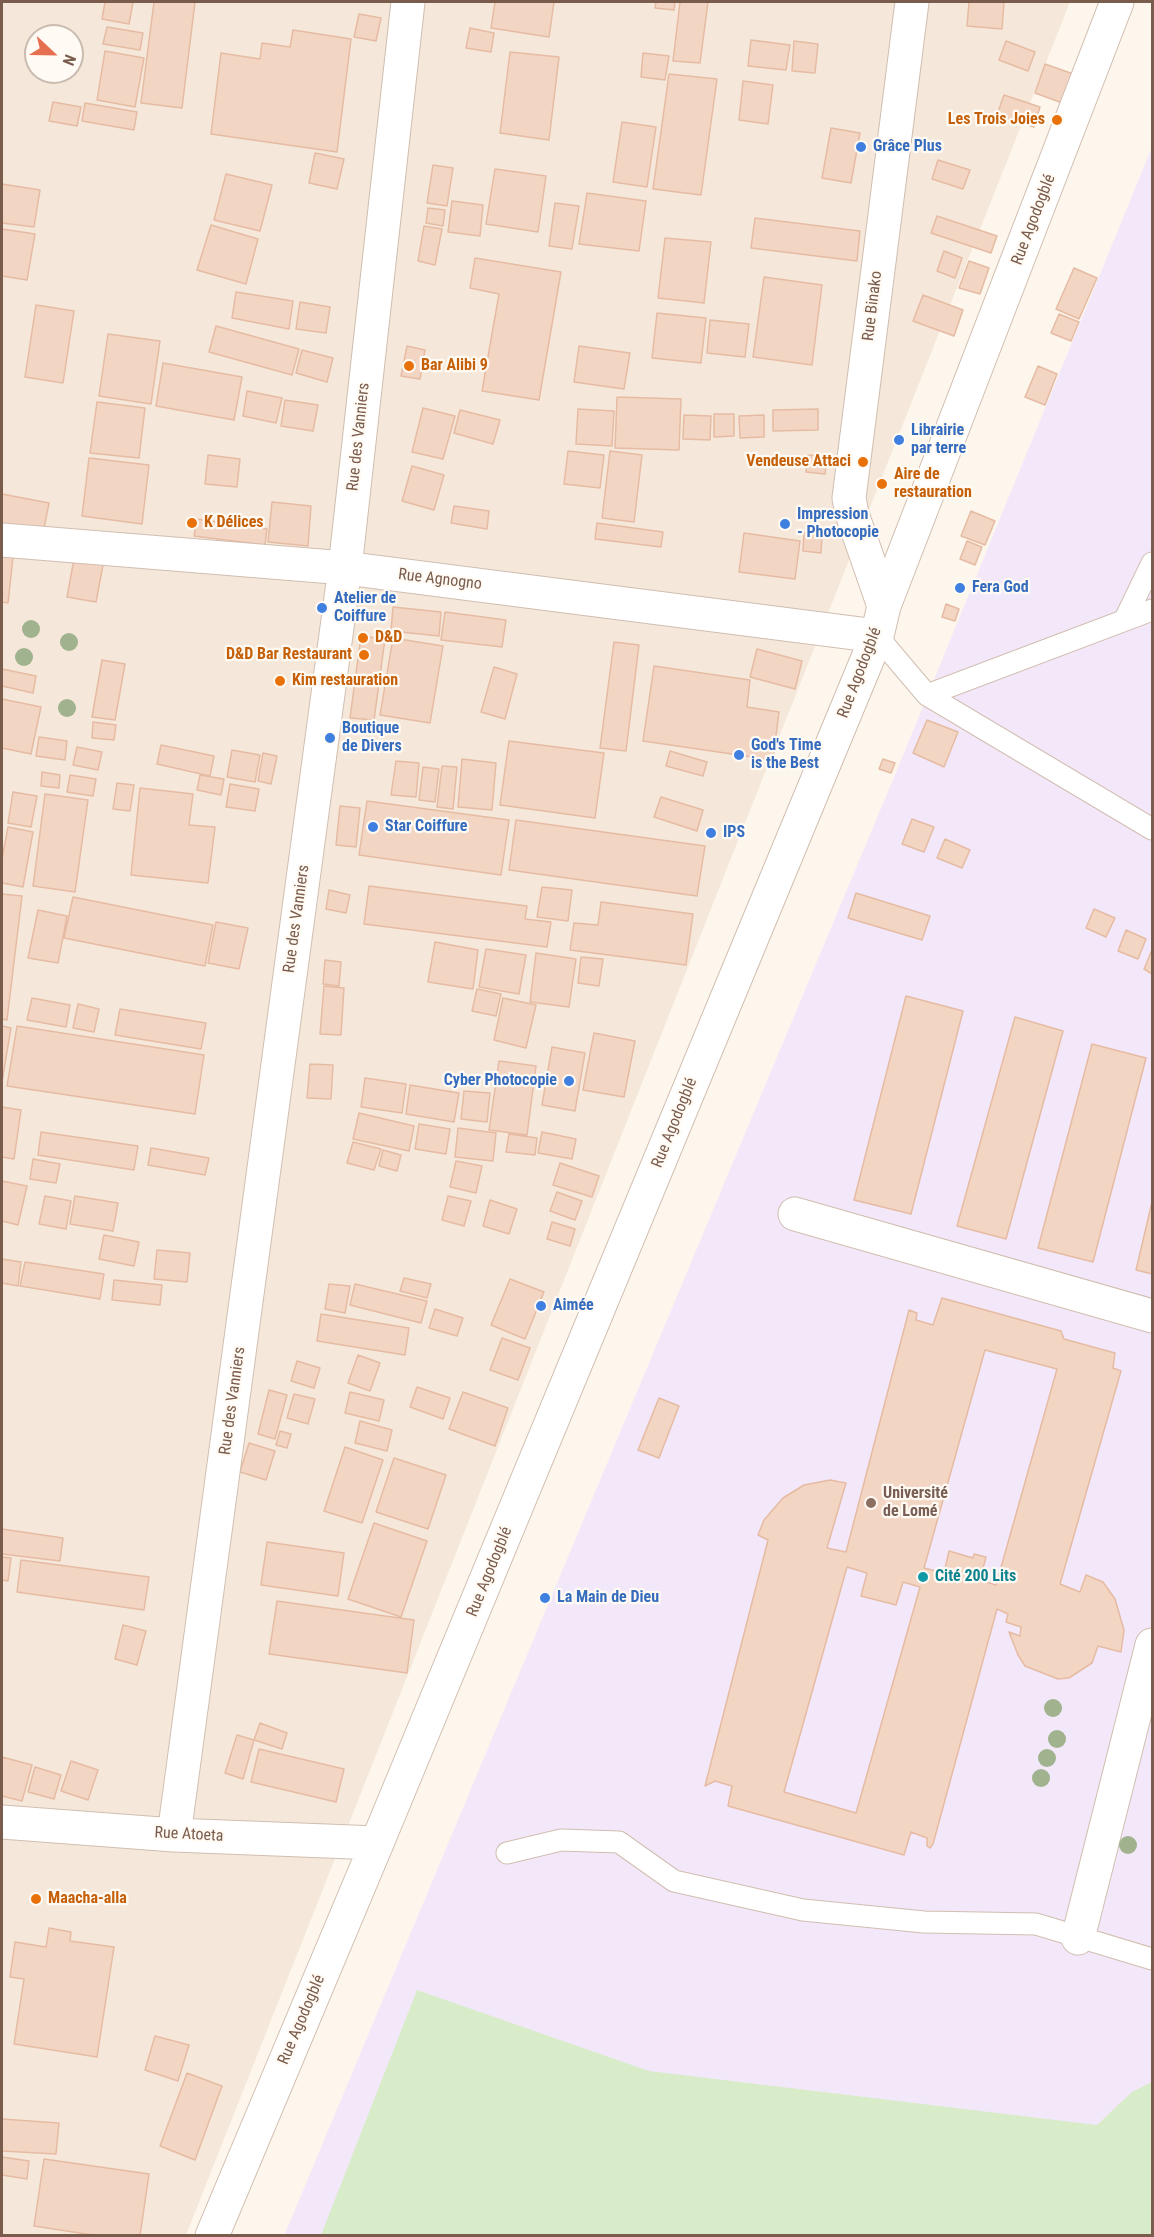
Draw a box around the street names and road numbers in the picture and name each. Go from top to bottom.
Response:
street label: Rue Agodogblé [1008,172,1060,268]
street label: Rue Binako [859,270,887,342]
street label: Rue des Vanniers [344,382,374,492]
street label: Rue Agnogno [397,565,483,595]
street label: Rue Agodogblé [834,625,886,721]
street label: Rue des Vanniers [280,864,314,974]
street label: Rue Agodogblé [648,1075,702,1171]
street label: Rue des Vanniers [216,1346,250,1456]
street label: Rue Agodogblé [463,1524,517,1620]
street label: Rue Atoeta [154,1824,224,1846]
street label: Rue Agodogblé [275,1972,329,2068]

